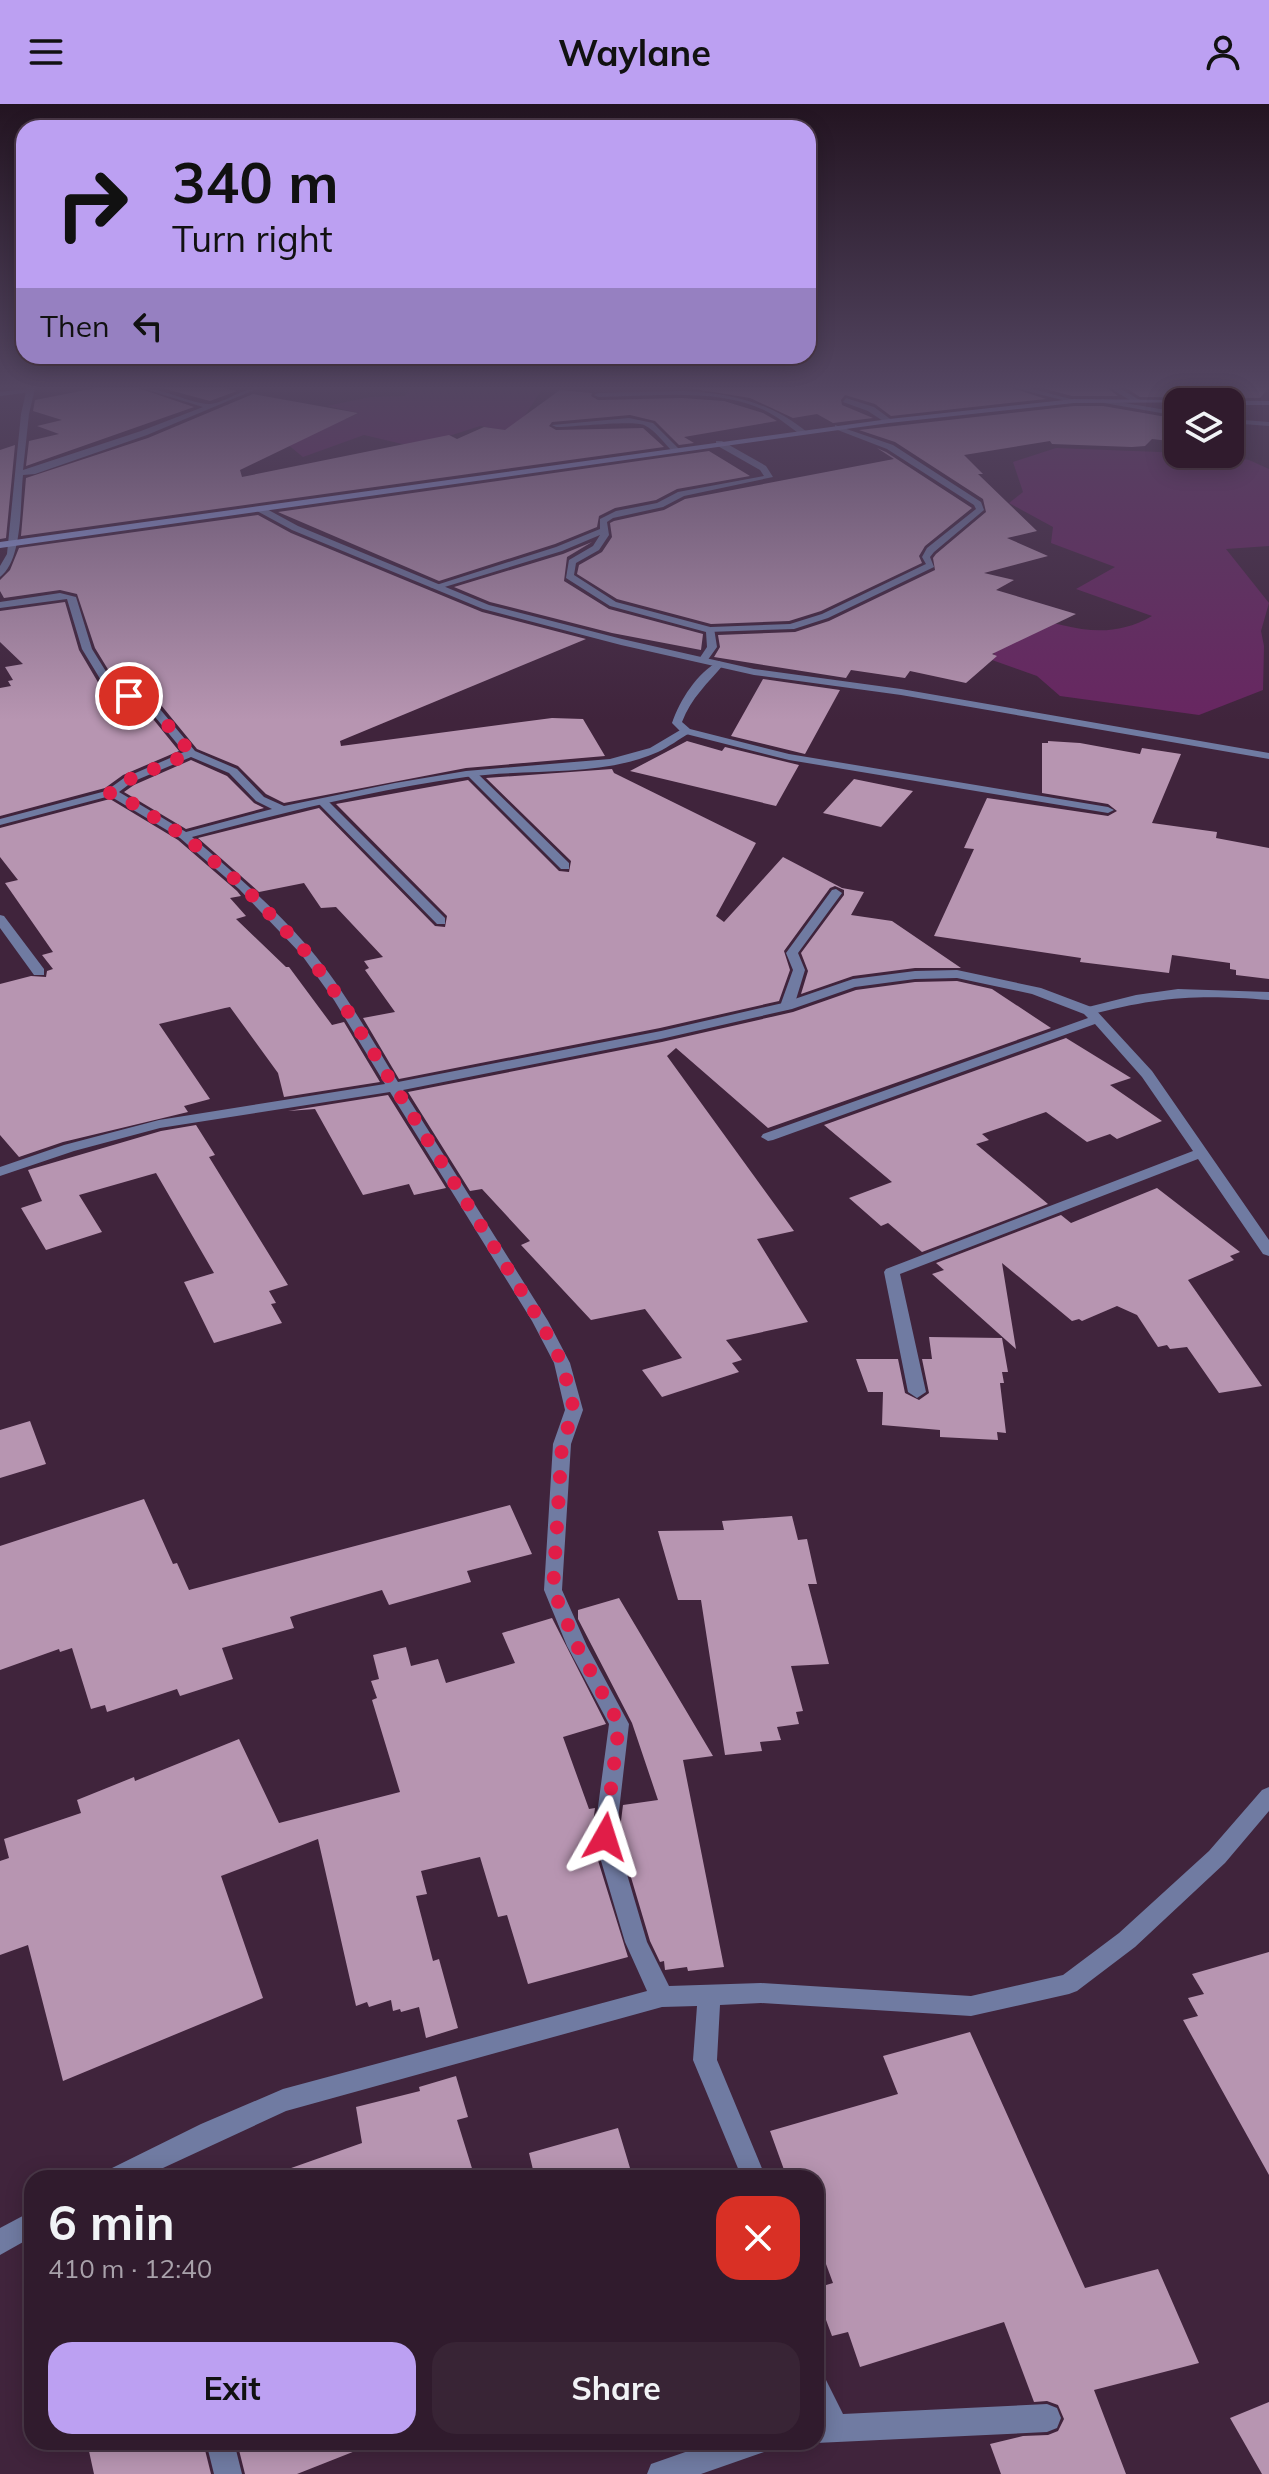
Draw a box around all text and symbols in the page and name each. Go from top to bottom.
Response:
icon: menu [24,30,68,74]
text: Waylane [558,30,711,75]
icon: person [1201,30,1245,74]
text: 340 m [172,147,339,217]
icon: right [40,152,144,256]
text: Turn right [172,216,333,261]
icon: left [126,304,170,348]
text: Then [40,307,110,345]
map controls [1164,388,1244,468]
button: layers [1164,388,1244,468]
pin [95,662,163,730]
icon: arrive [107,674,151,718]
position arrow [563,1795,647,1879]
text: 6 min [48,2192,175,2252]
button: close [716,2196,800,2280]
text: 410 m · 12:40 [48,2252,212,2285]
button: Exit [48,2342,416,2434]
button: Share [432,2342,800,2434]

